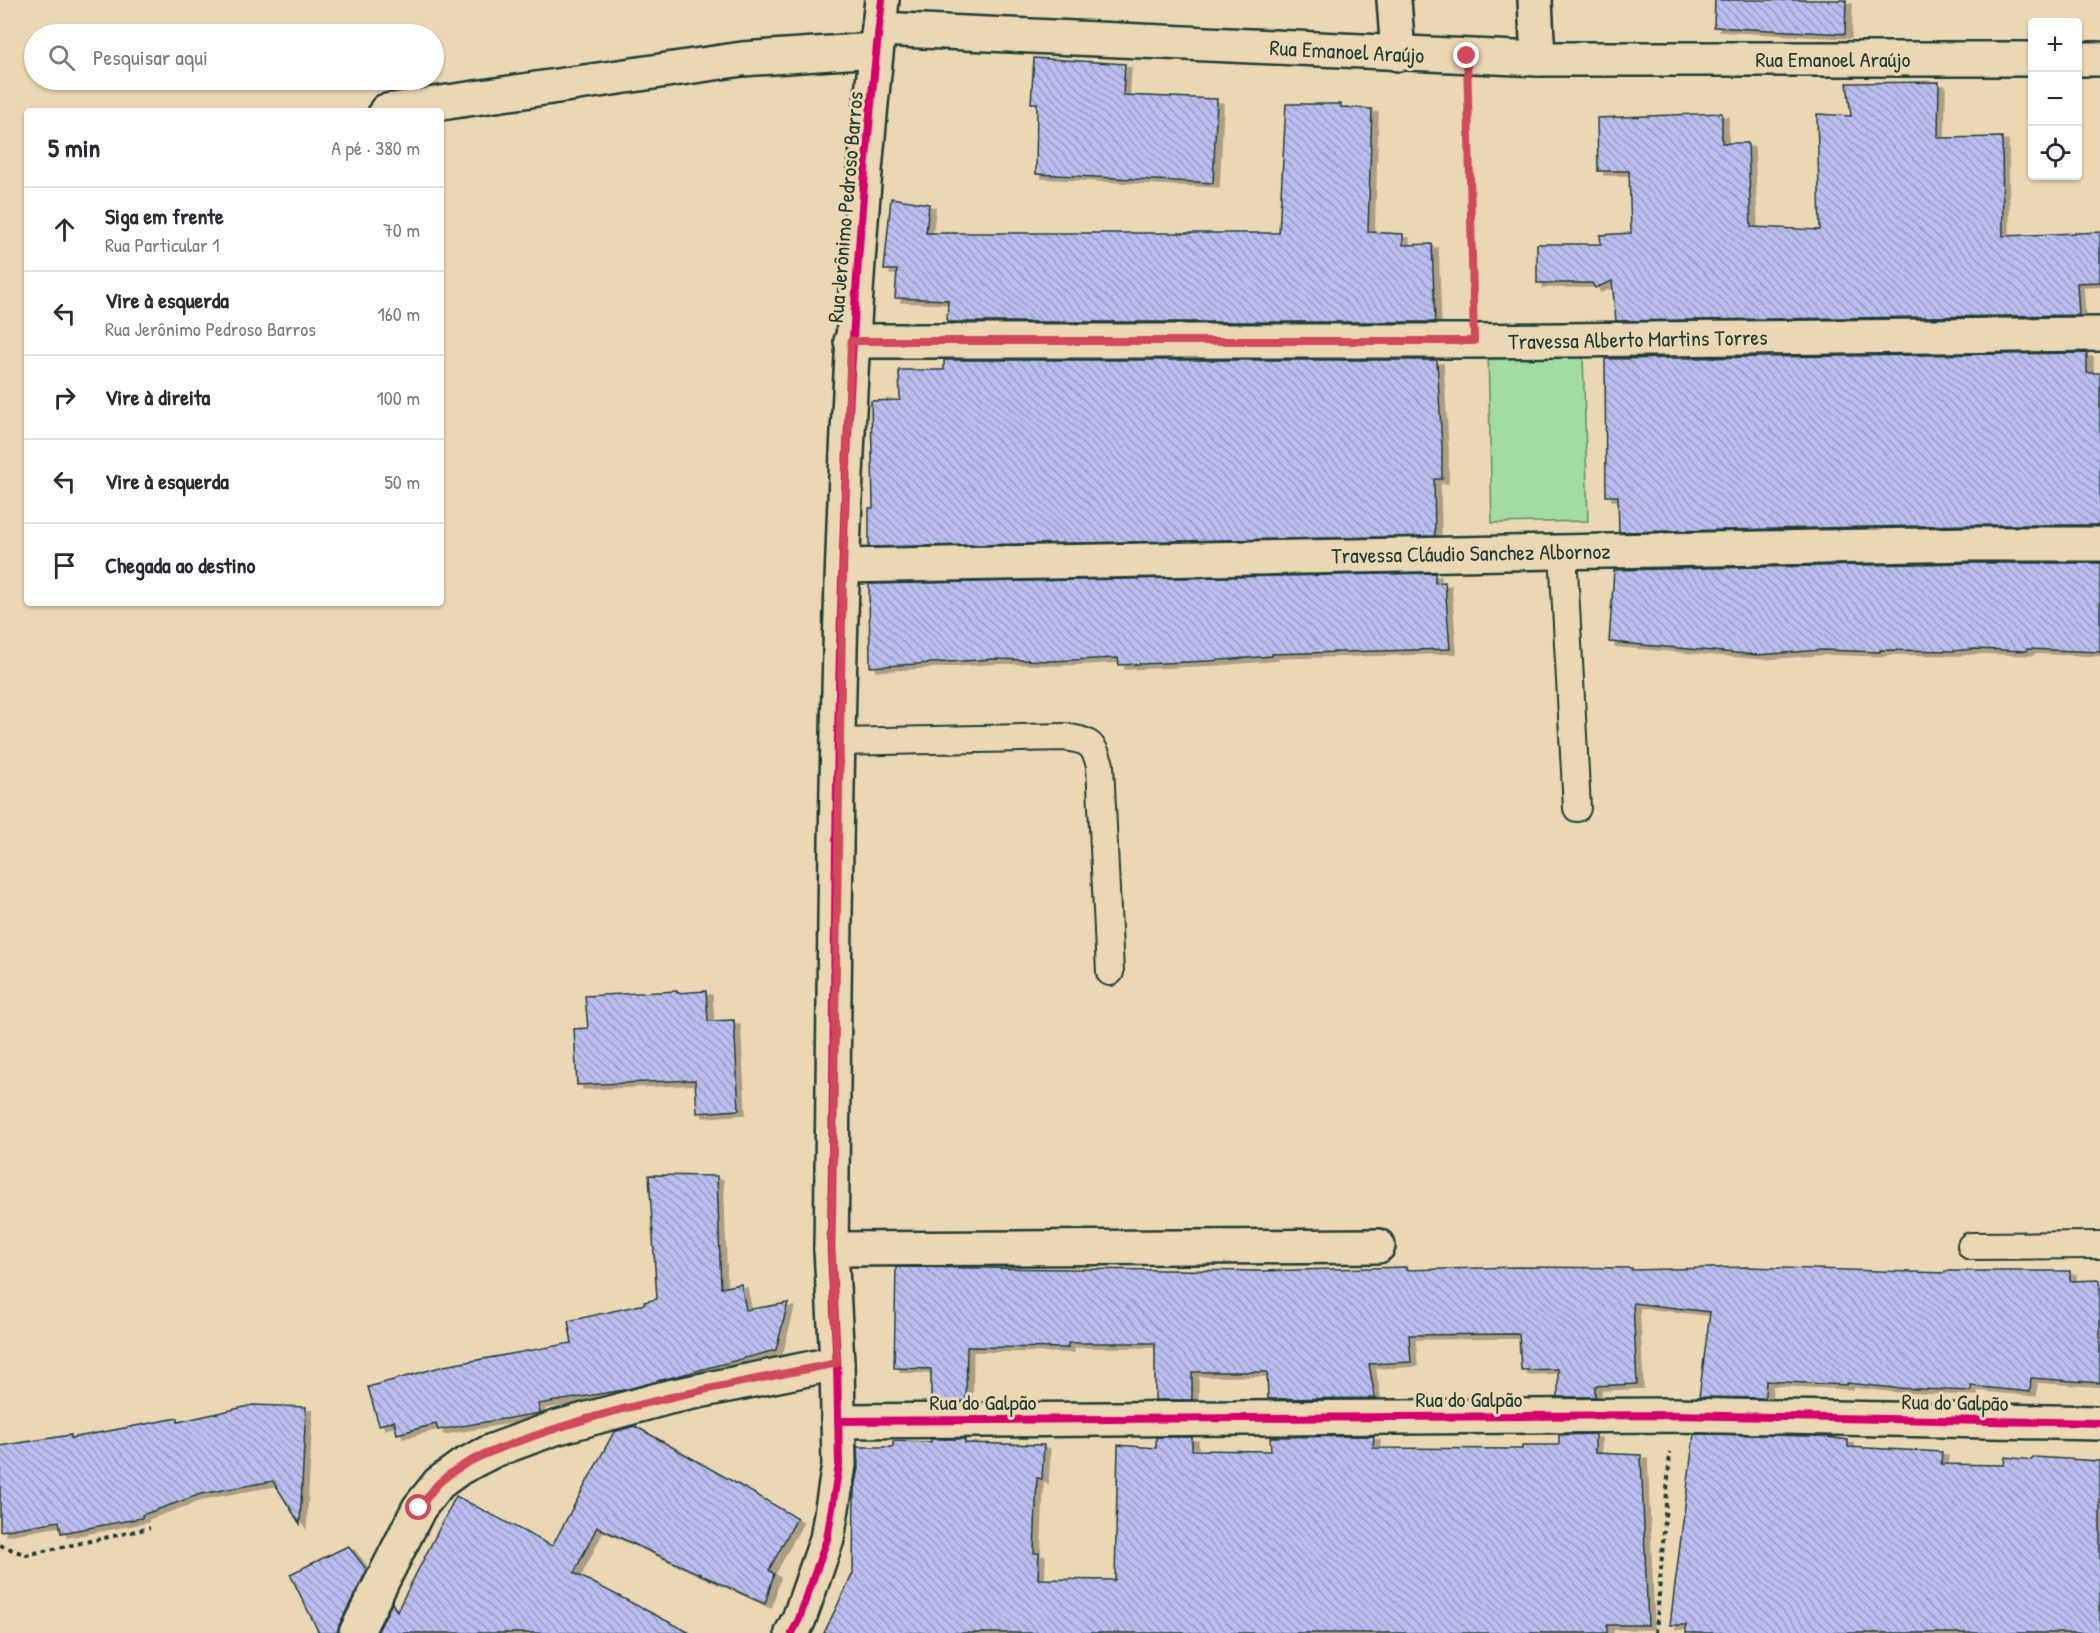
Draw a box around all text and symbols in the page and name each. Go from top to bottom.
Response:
map controls [2028,18,2082,180]
button: + [2028,18,2082,72]
search box [24,24,444,90]
street label: Rua Emanoel Araújo [1269,32,1425,70]
icon: search [45,41,78,74]
text: Pesquisar aqui [93,42,208,72]
route end [1453,42,1479,68]
street label: Rua Emanoel Araújo [1756,44,1911,74]
button: − [2028,72,2082,126]
street label: Rua Jerônimo Pedroso Barros [820,90,870,324]
button: locate [2028,126,2082,180]
text: 5 min [48,130,100,165]
text: A pé · 380 m [331,134,420,161]
text: Siga em frente [105,201,224,231]
icon: ahead [48,213,81,246]
text: 70 m [383,216,420,243]
text: Rua Particular 1 [105,231,220,258]
text: Vire à esquerda [105,285,229,315]
icon: left [48,297,81,330]
text: 160 m [378,300,420,327]
text: Rua Jerônimo Pedroso Barros [105,315,316,342]
street label: Travessa Alberto Martins Torres [1508,322,1768,356]
icon: right [48,381,81,414]
text: Vire à direita [105,382,210,412]
text: 100 m [377,384,420,411]
icon: left [48,465,81,498]
text: Vire à esquerda [105,466,229,496]
text: 50 m [384,468,420,495]
street label: Travessa Cláudio Sanchez Albornoz [1331,536,1611,570]
icon: arrive [48,549,81,582]
text: Chegada ao destino [105,550,255,580]
street label: Rua do Galpão [1416,1384,1523,1414]
street label: Rua do Galpão [1901,1386,2009,1418]
street label: Rua do Galpão [930,1387,1037,1417]
route start [405,1494,431,1520]

